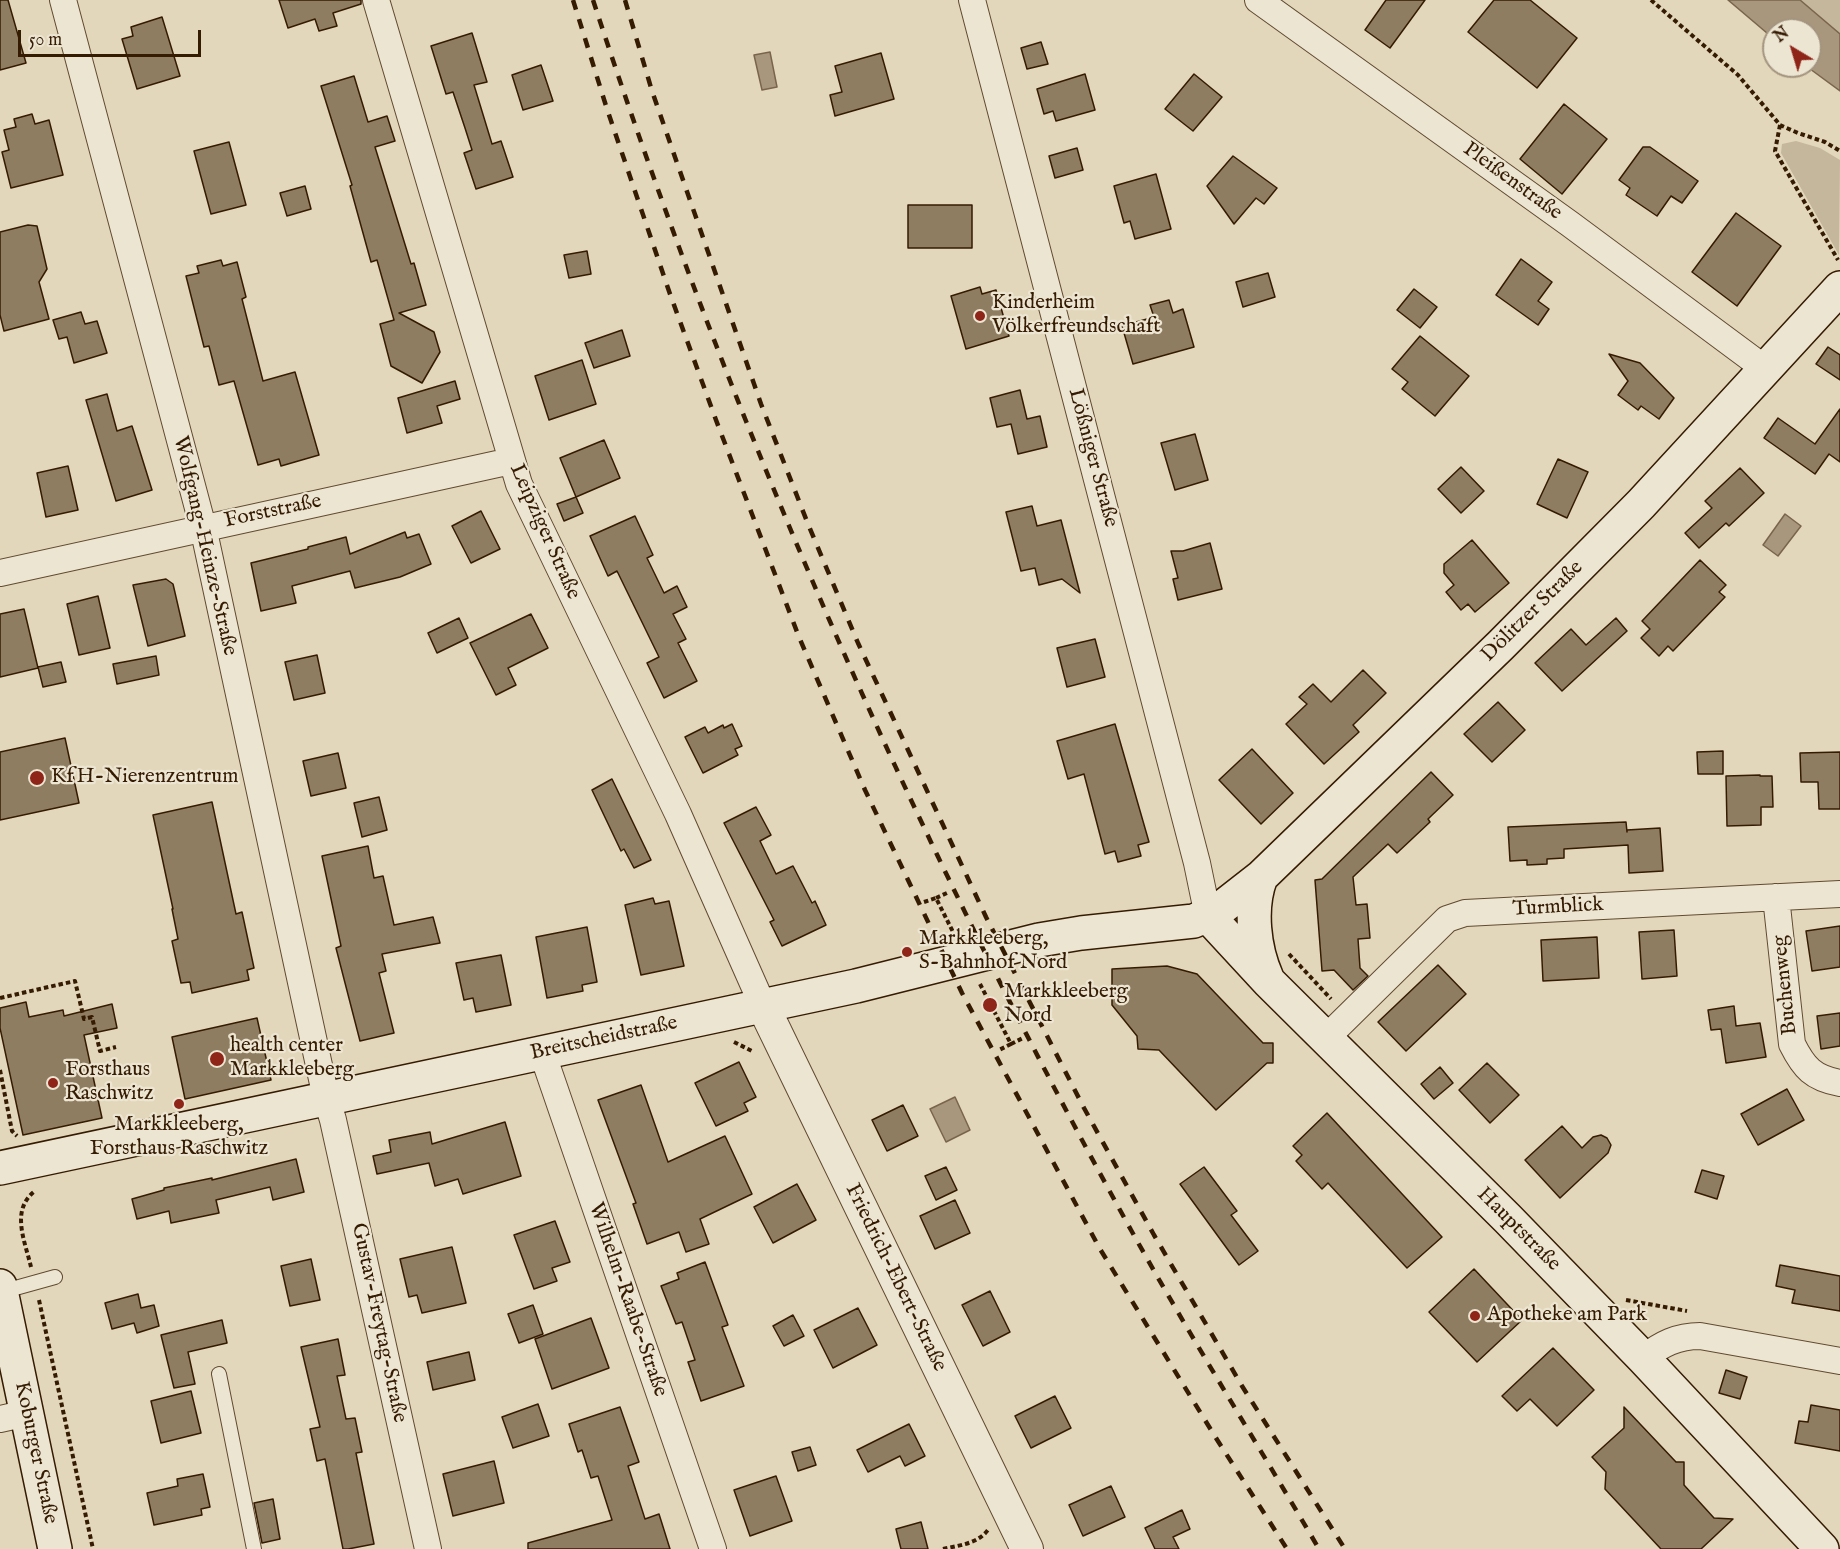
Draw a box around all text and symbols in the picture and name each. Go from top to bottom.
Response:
scale bar [21,18,204,56]
north arrow [1762,18,1822,78]
text: N [1771,23,1794,48]
text: 50 m [29,29,62,52]
street label: Pleißenstraße [1457,138,1567,226]
place label: Kinderheim Völkerfreundschaft [992,291,1161,341]
marker: Kinderheim Völkerfreundschaft [973,309,987,323]
street label: Lößniger Straße [1061,386,1123,530]
street label: Wolfgang-Heinze-Straße [166,434,242,658]
street label: Leipziger Straße [503,460,585,604]
street label: Forststraße [222,489,324,535]
street label: Dölitzer Straße [1477,556,1589,668]
place label: KfH-Nierenzentrum [51,765,238,791]
marker: KfH-Nierenzentrum [28,769,46,787]
street label: Turmblick [1512,893,1604,923]
place label: Markkleeberg, S-Bahnhof Nord [919,927,1067,977]
street label: Buchenweg [1768,934,1804,1036]
marker: Markkleeberg, S-Bahnhof Nord [900,945,914,959]
place label: Markkleeberg Nord [1004,980,1128,1030]
marker: Markkleeberg Nord [981,996,999,1014]
street label: Breitscheidstraße [528,1011,680,1067]
place label: health center Markkleeberg [230,1034,354,1084]
marker: health center Markkleeberg [208,1050,226,1068]
place label: Forsthaus Raschwitz [65,1058,153,1108]
marker: Forsthaus Raschwitz [46,1076,60,1090]
marker: Markkleeberg, Forsthaus Raschwitz [172,1097,186,1111]
place label: Markkleeberg, Forsthaus Raschwitz [90,1113,268,1163]
street label: Friedrich-Ebert-Straße [839,1180,951,1376]
street label: Hauptstraße [1471,1183,1565,1277]
street label: Wilhelm-Raabe-Straße [582,1200,672,1400]
street label: Gustav-Freytag-Straße [345,1221,411,1425]
place label: Apotheke am Park [1487,1303,1647,1329]
marker: Apotheke am Park [1468,1309,1482,1323]
street label: Koburger Straße [8,1380,62,1526]

